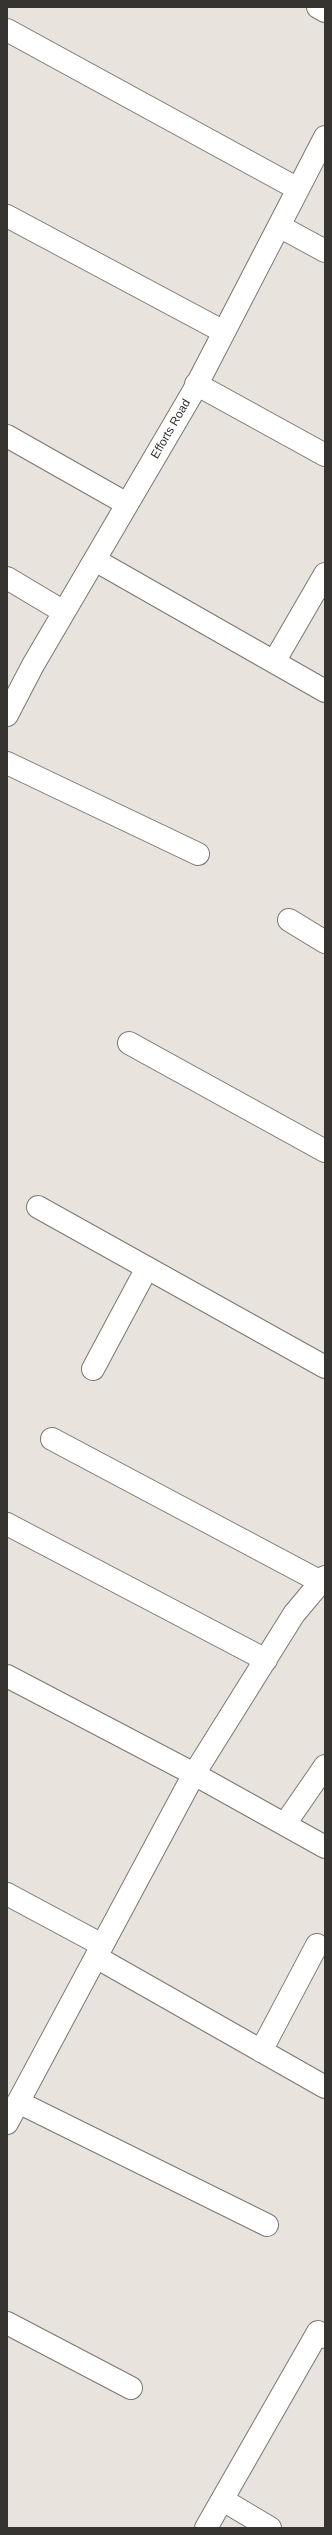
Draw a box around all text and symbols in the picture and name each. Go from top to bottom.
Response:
street label: Efforts Road [148,397,194,461]

